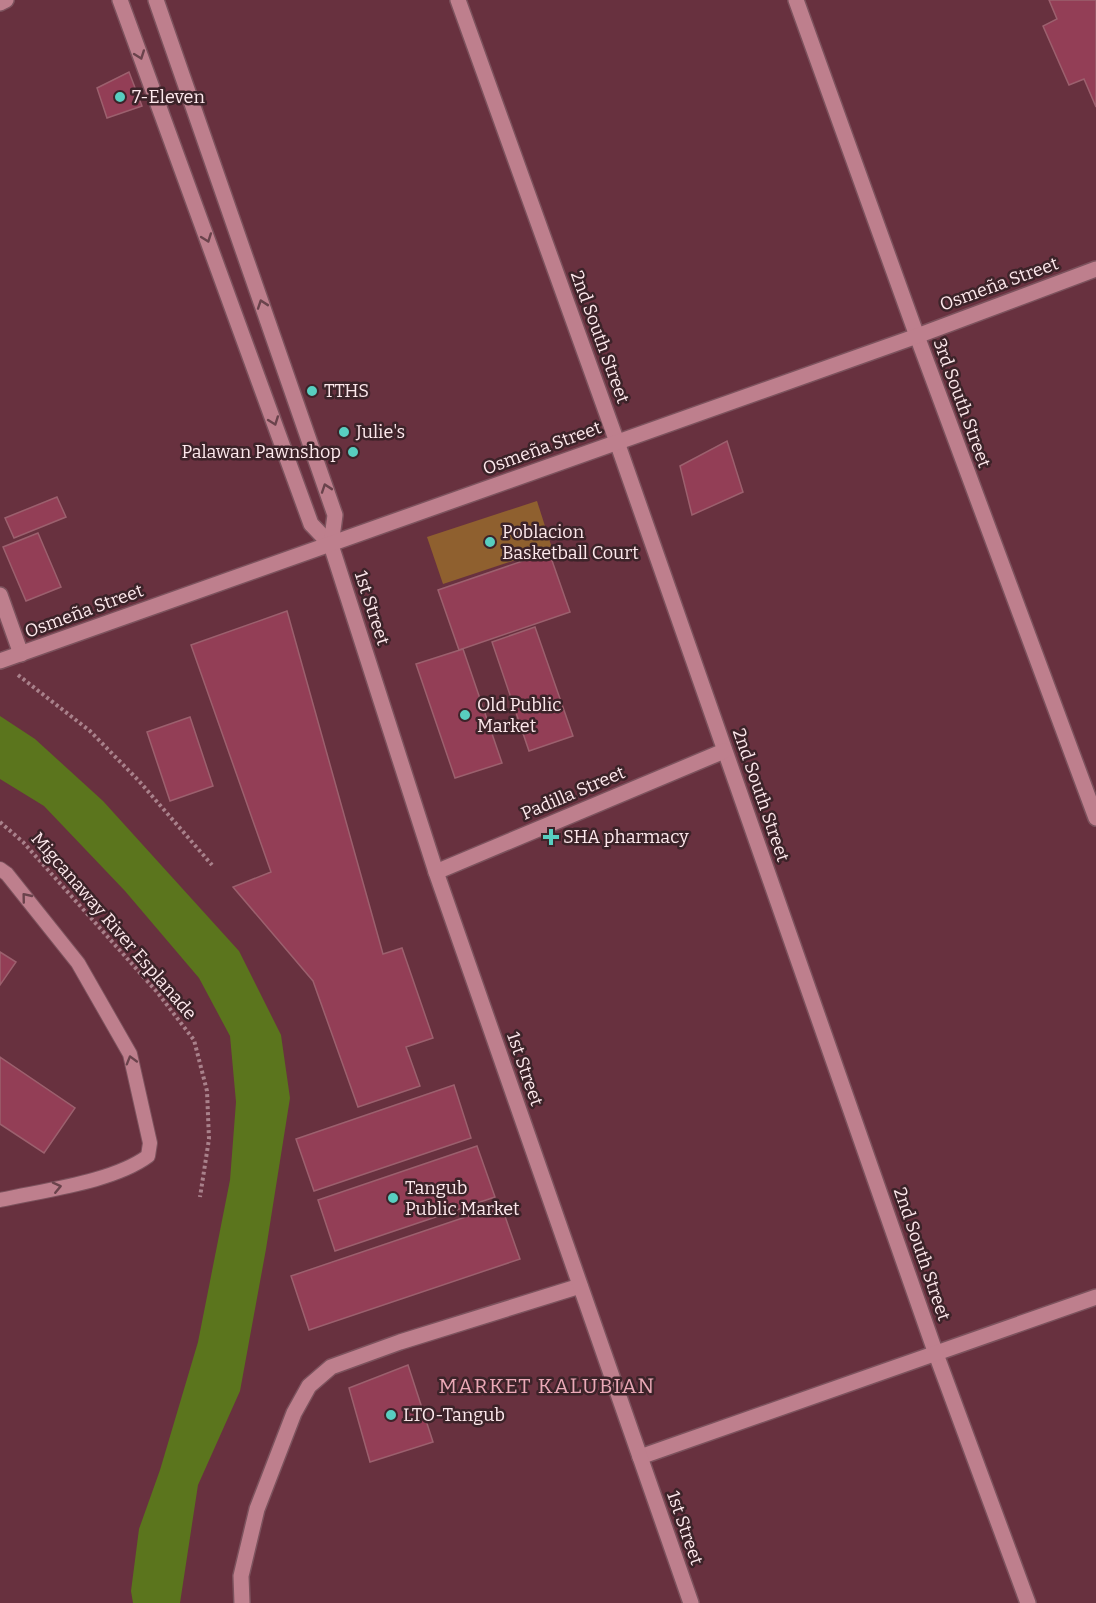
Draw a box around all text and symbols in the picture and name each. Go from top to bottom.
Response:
one-way arrow [132,49,145,60]
place label: 7-Eleven [132,86,205,108]
marker: 7-Eleven [113,90,127,104]
one-way arrow [199,232,212,243]
street label: Osmeña Street [937,252,1062,316]
street label: 2nd South Street [566,268,634,407]
one-way arrow [257,299,269,310]
street label: 3rd South Street [928,335,996,471]
place label: TTHS [324,380,369,402]
marker: TTHS [305,384,319,398]
one-way arrow [266,415,279,426]
street label: Osmeña Street [480,416,605,480]
place label: Julie's [355,421,405,443]
marker: Julie's [337,425,351,439]
place label: Palawan Pawnshop [181,441,341,463]
marker: Palawan Pawnshop [346,445,360,459]
one-way arrow [320,483,333,494]
place label: Poblacion Basketball Court [502,521,639,564]
marker: Poblacion Basketball Court [483,535,497,549]
street label: 1st Street [350,568,394,648]
street label: Osmeña Street [22,579,147,643]
place label: Old Public Market [477,694,562,737]
marker: Old Public Market [458,708,472,722]
street label: 2nd South Street [728,725,794,865]
street label: Padilla Street [518,761,629,825]
place label: SHA pharmacy [563,826,689,848]
street label: Migcanaway River Esplanade [27,828,201,1024]
marker: SHA pharmacy [544,830,558,844]
one-way arrow [22,893,33,904]
street label: 1st Street [502,1029,548,1109]
one-way arrow [126,1055,138,1066]
place label: Tangub Public Market [405,1177,520,1220]
one-way arrow [52,1182,62,1195]
street label: 2nd South Street [889,1184,955,1324]
marker: Tangub Public Market [386,1191,400,1205]
district label: MARKET KALUBIAN [438,1373,656,1399]
place label: LTO-Tangub [403,1404,505,1426]
marker: LTO-Tangub [384,1408,398,1422]
street label: 1st Street [662,1488,708,1568]

